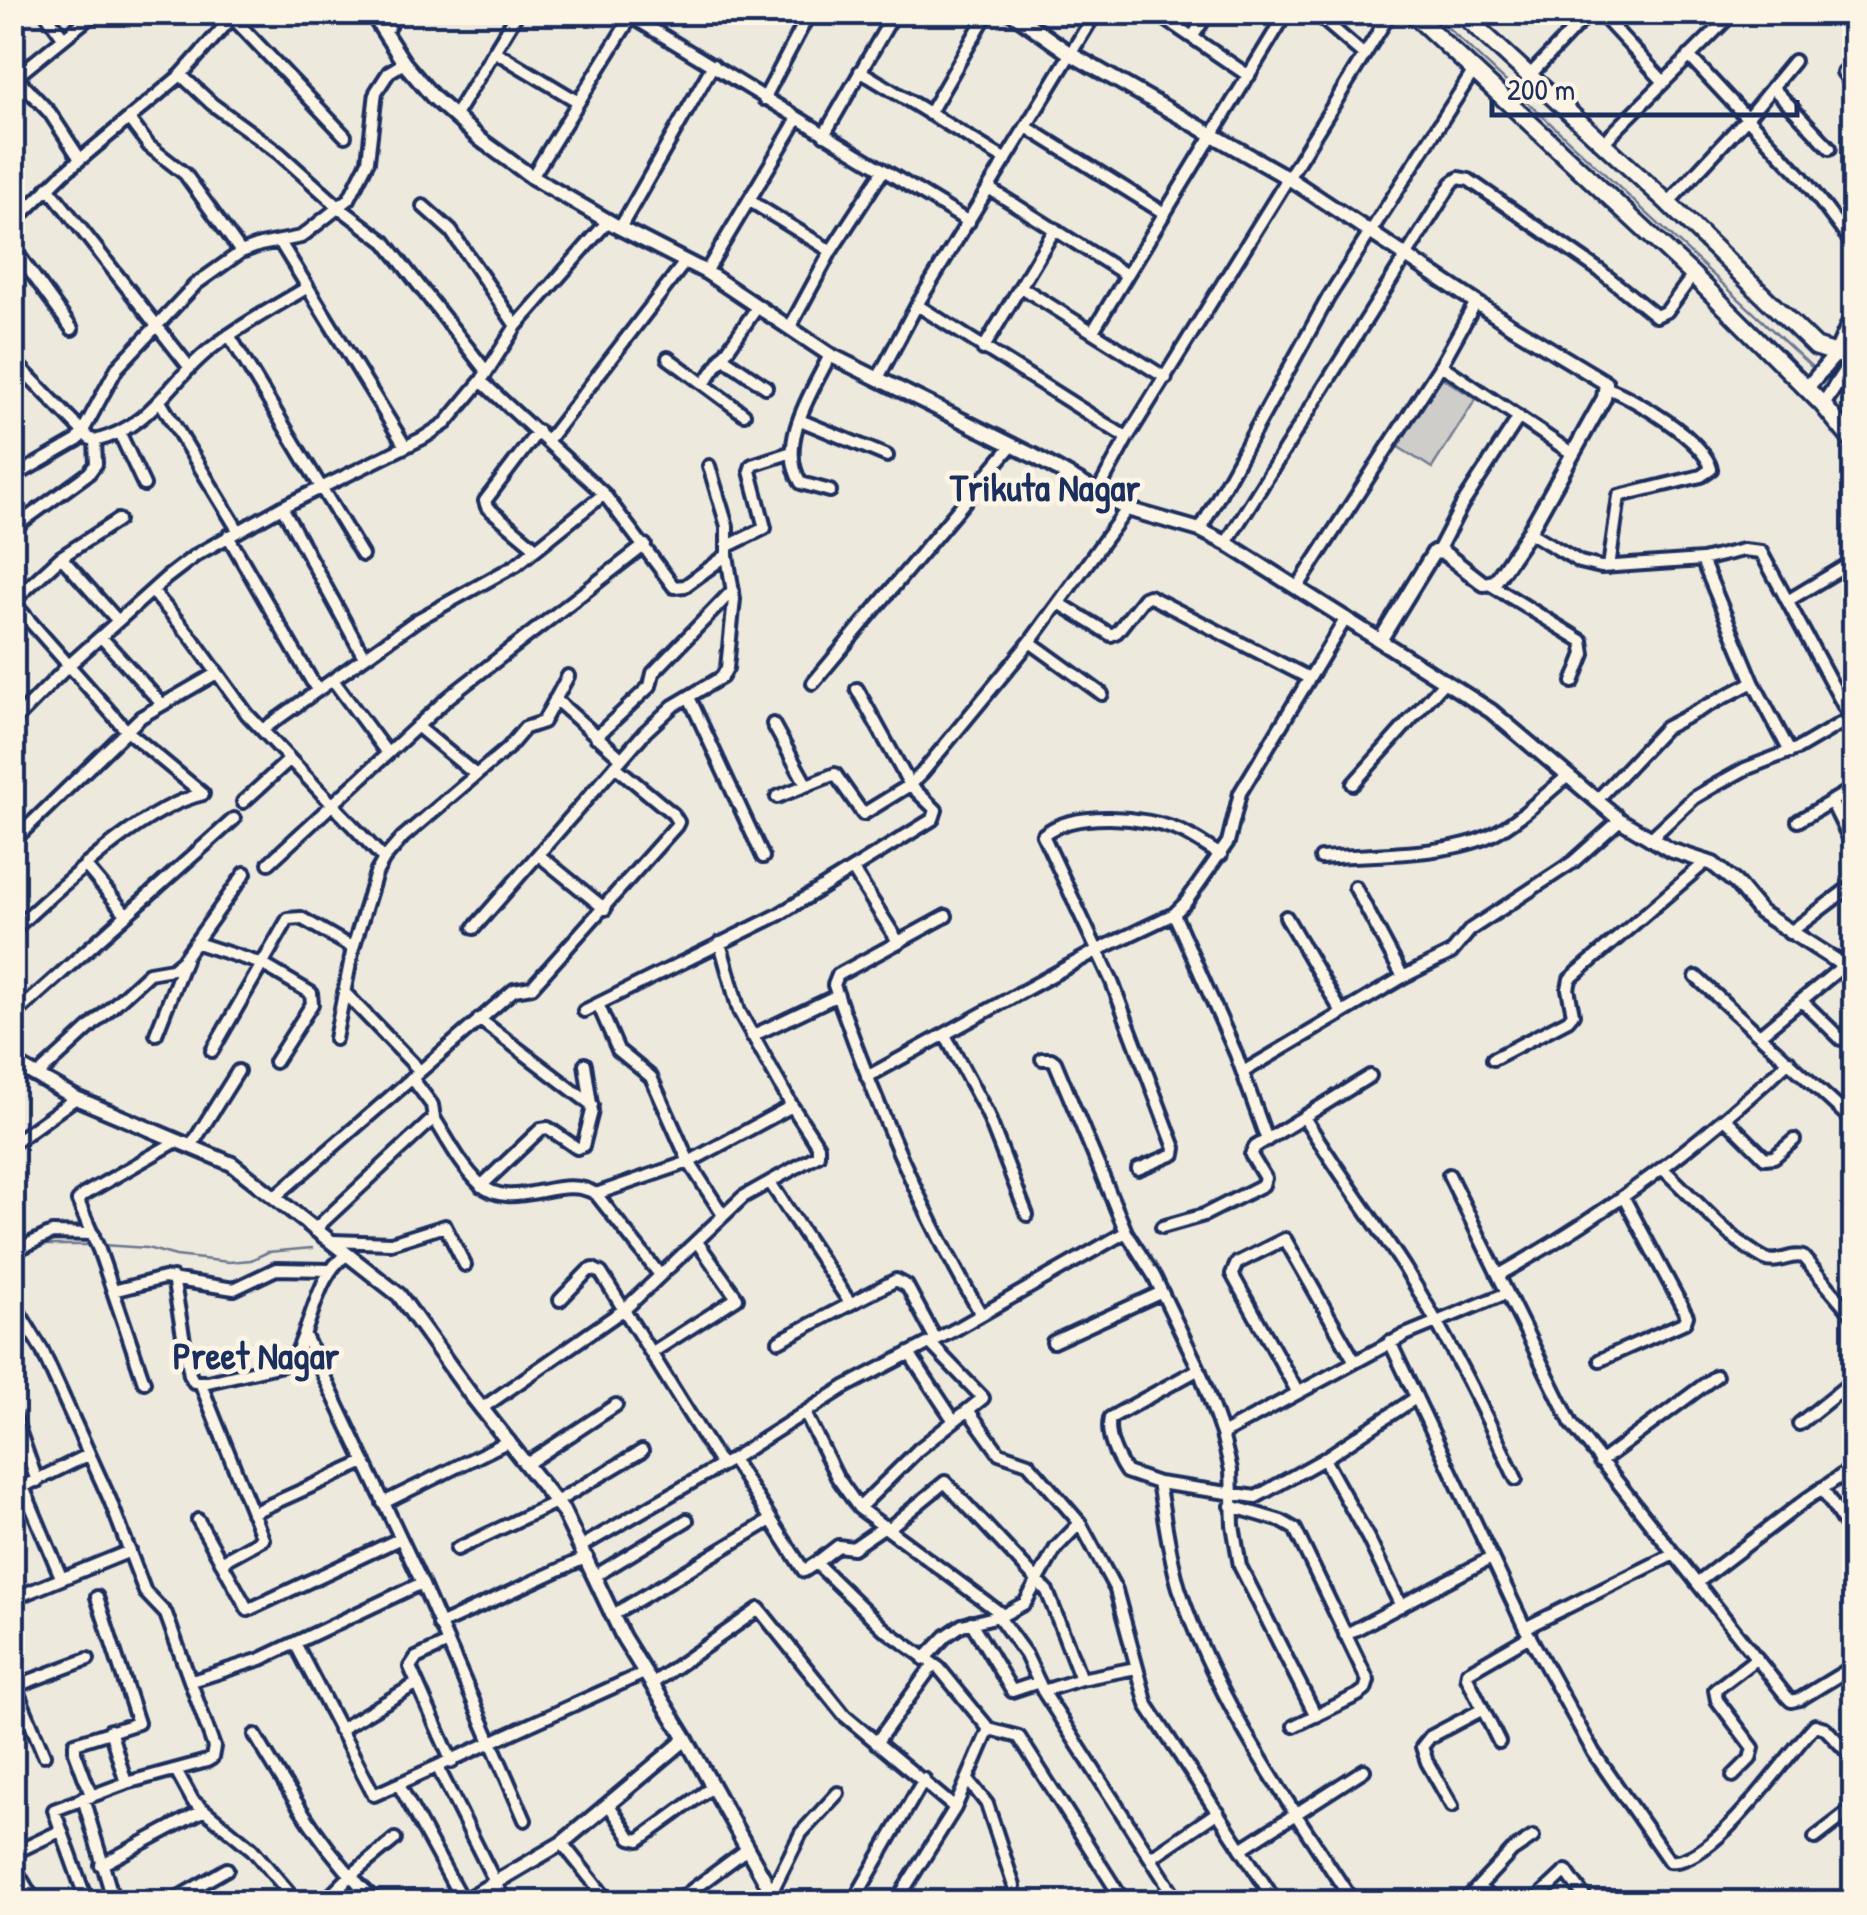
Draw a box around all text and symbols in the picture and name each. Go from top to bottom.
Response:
scale bar [1492,55,1797,117]
text: 200 m [1507,69,1575,109]
district label: Trikuta Nagar [949,461,1140,514]
district label: Preet Nagar [173,1329,340,1382]

